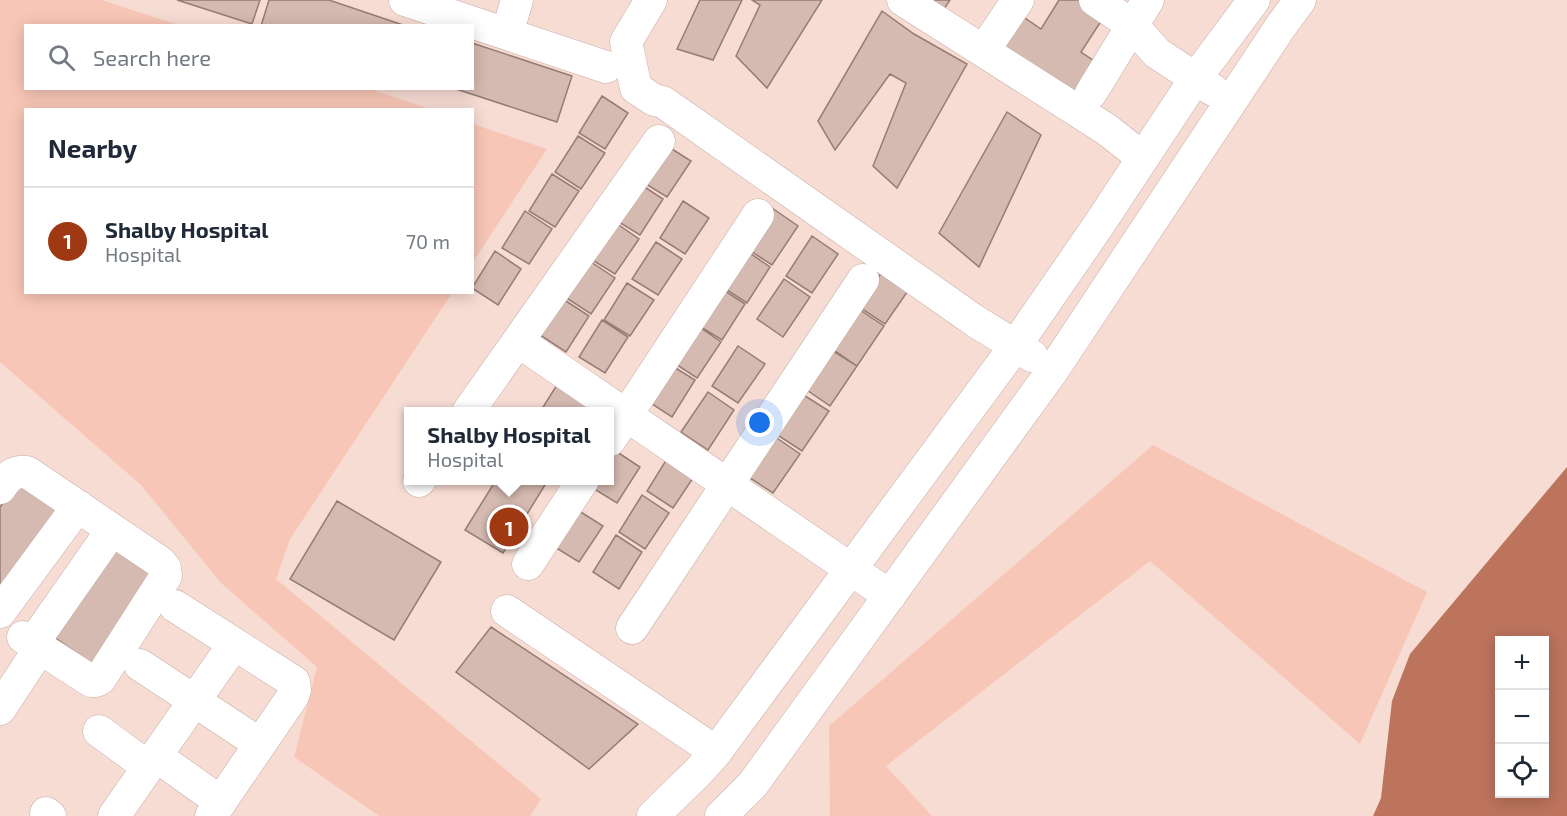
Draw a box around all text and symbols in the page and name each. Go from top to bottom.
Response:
search box [24,24,474,90]
icon: search [45,41,78,74]
text: Search here [93,44,211,70]
text: Nearby [48,132,137,163]
text: Shalby Hospital [105,216,268,242]
text: 1 [63,229,72,253]
text: 70 m [406,229,450,253]
text: Hospital [105,242,181,266]
popup [404,407,614,485]
your location [745,408,774,437]
text: Shalby Hospital [427,421,591,447]
text: Hospital [427,447,503,471]
pin: 1 [490,504,528,550]
map controls [1495,636,1549,798]
button: + [1495,636,1549,690]
button: − [1495,690,1549,744]
button: locate [1495,744,1549,798]

